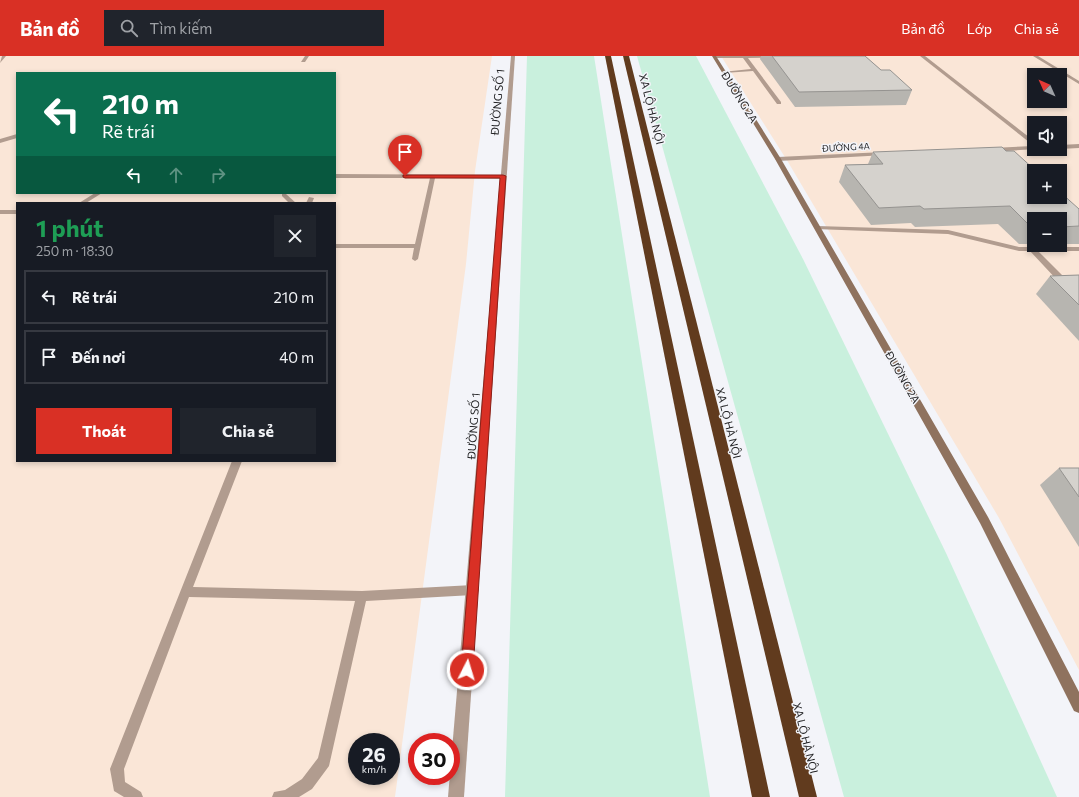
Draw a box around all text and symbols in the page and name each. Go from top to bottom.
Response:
search box [104,10,384,46]
text: Bản đồ [20,17,80,40]
icon: search [118,17,140,39]
text: Tìm kiếm [150,19,212,37]
text: Bản đồ [901,20,945,37]
text: Lớp [967,20,992,37]
text: Chia sẻ [1014,20,1059,37]
street label: ĐƯỜNG SỐ 1 [486,68,506,137]
street label: ĐƯỜNG 2A [719,68,762,125]
north arrow [1027,68,1067,108]
map controls [1027,68,1067,252]
street label: XA LỘ HÀ NỘI [637,72,668,146]
text: 210 m [102,86,179,120]
icon: left [36,88,88,140]
button: sound [1027,116,1067,156]
text: Rẽ trái [102,120,155,142]
pin [388,135,422,176]
street label: ĐƯỜNG 4A [821,139,870,154]
icon: arrive [394,141,416,163]
icon: left [123,164,145,186]
icon: ahead [165,164,187,186]
icon: right [207,164,229,186]
button: + [1027,164,1067,204]
button: − [1027,212,1067,252]
text: 1 phút [36,213,103,242]
button: close [274,215,316,257]
text: 250 m · 18:30 [36,243,113,259]
icon: left [38,286,60,308]
text: Rẽ trái [72,288,117,306]
text: 210 m [274,288,314,306]
icon: arrive [38,346,60,368]
street label: ĐƯỜNG 2A [882,347,924,406]
text: Đến nơi [72,348,125,366]
text: 40 m [279,348,314,366]
street label: XA LỘ HÀ NỘI [714,386,745,460]
street label: ĐƯỜNG SỐ 1 [462,392,482,461]
button: Thoát [36,408,172,454]
button: Chia sẻ [180,408,316,454]
position arrow [446,649,488,691]
street label: XA LỘ HÀ NỘI [791,701,822,775]
speed limit sign: 30 [408,733,460,785]
text: 26 [362,742,386,766]
text: km/h [362,763,386,775]

